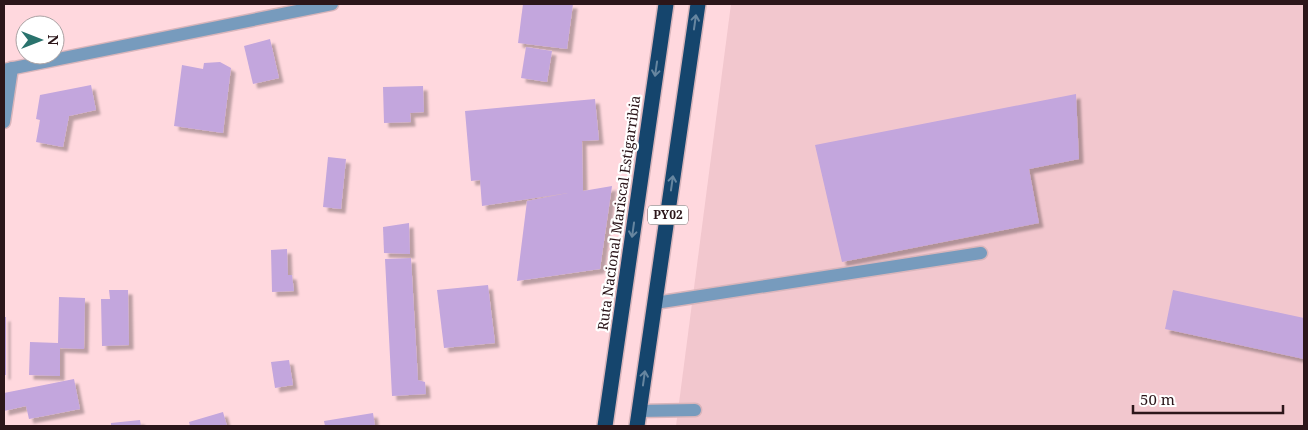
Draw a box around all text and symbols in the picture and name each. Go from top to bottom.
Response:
one-way arrow [691,14,701,30]
north arrow [15,15,65,65]
text: N [44,34,63,46]
one-way arrow [651,61,661,77]
street label: Ruta Nacional Mariscal Estigarribia [593,94,644,332]
one-way arrow [667,175,677,191]
road number: PY02 [648,206,688,224]
one-way arrow [628,222,638,238]
one-way arrow [639,370,649,386]
scale bar [1133,382,1283,414]
text: 50 m [1140,389,1175,409]

